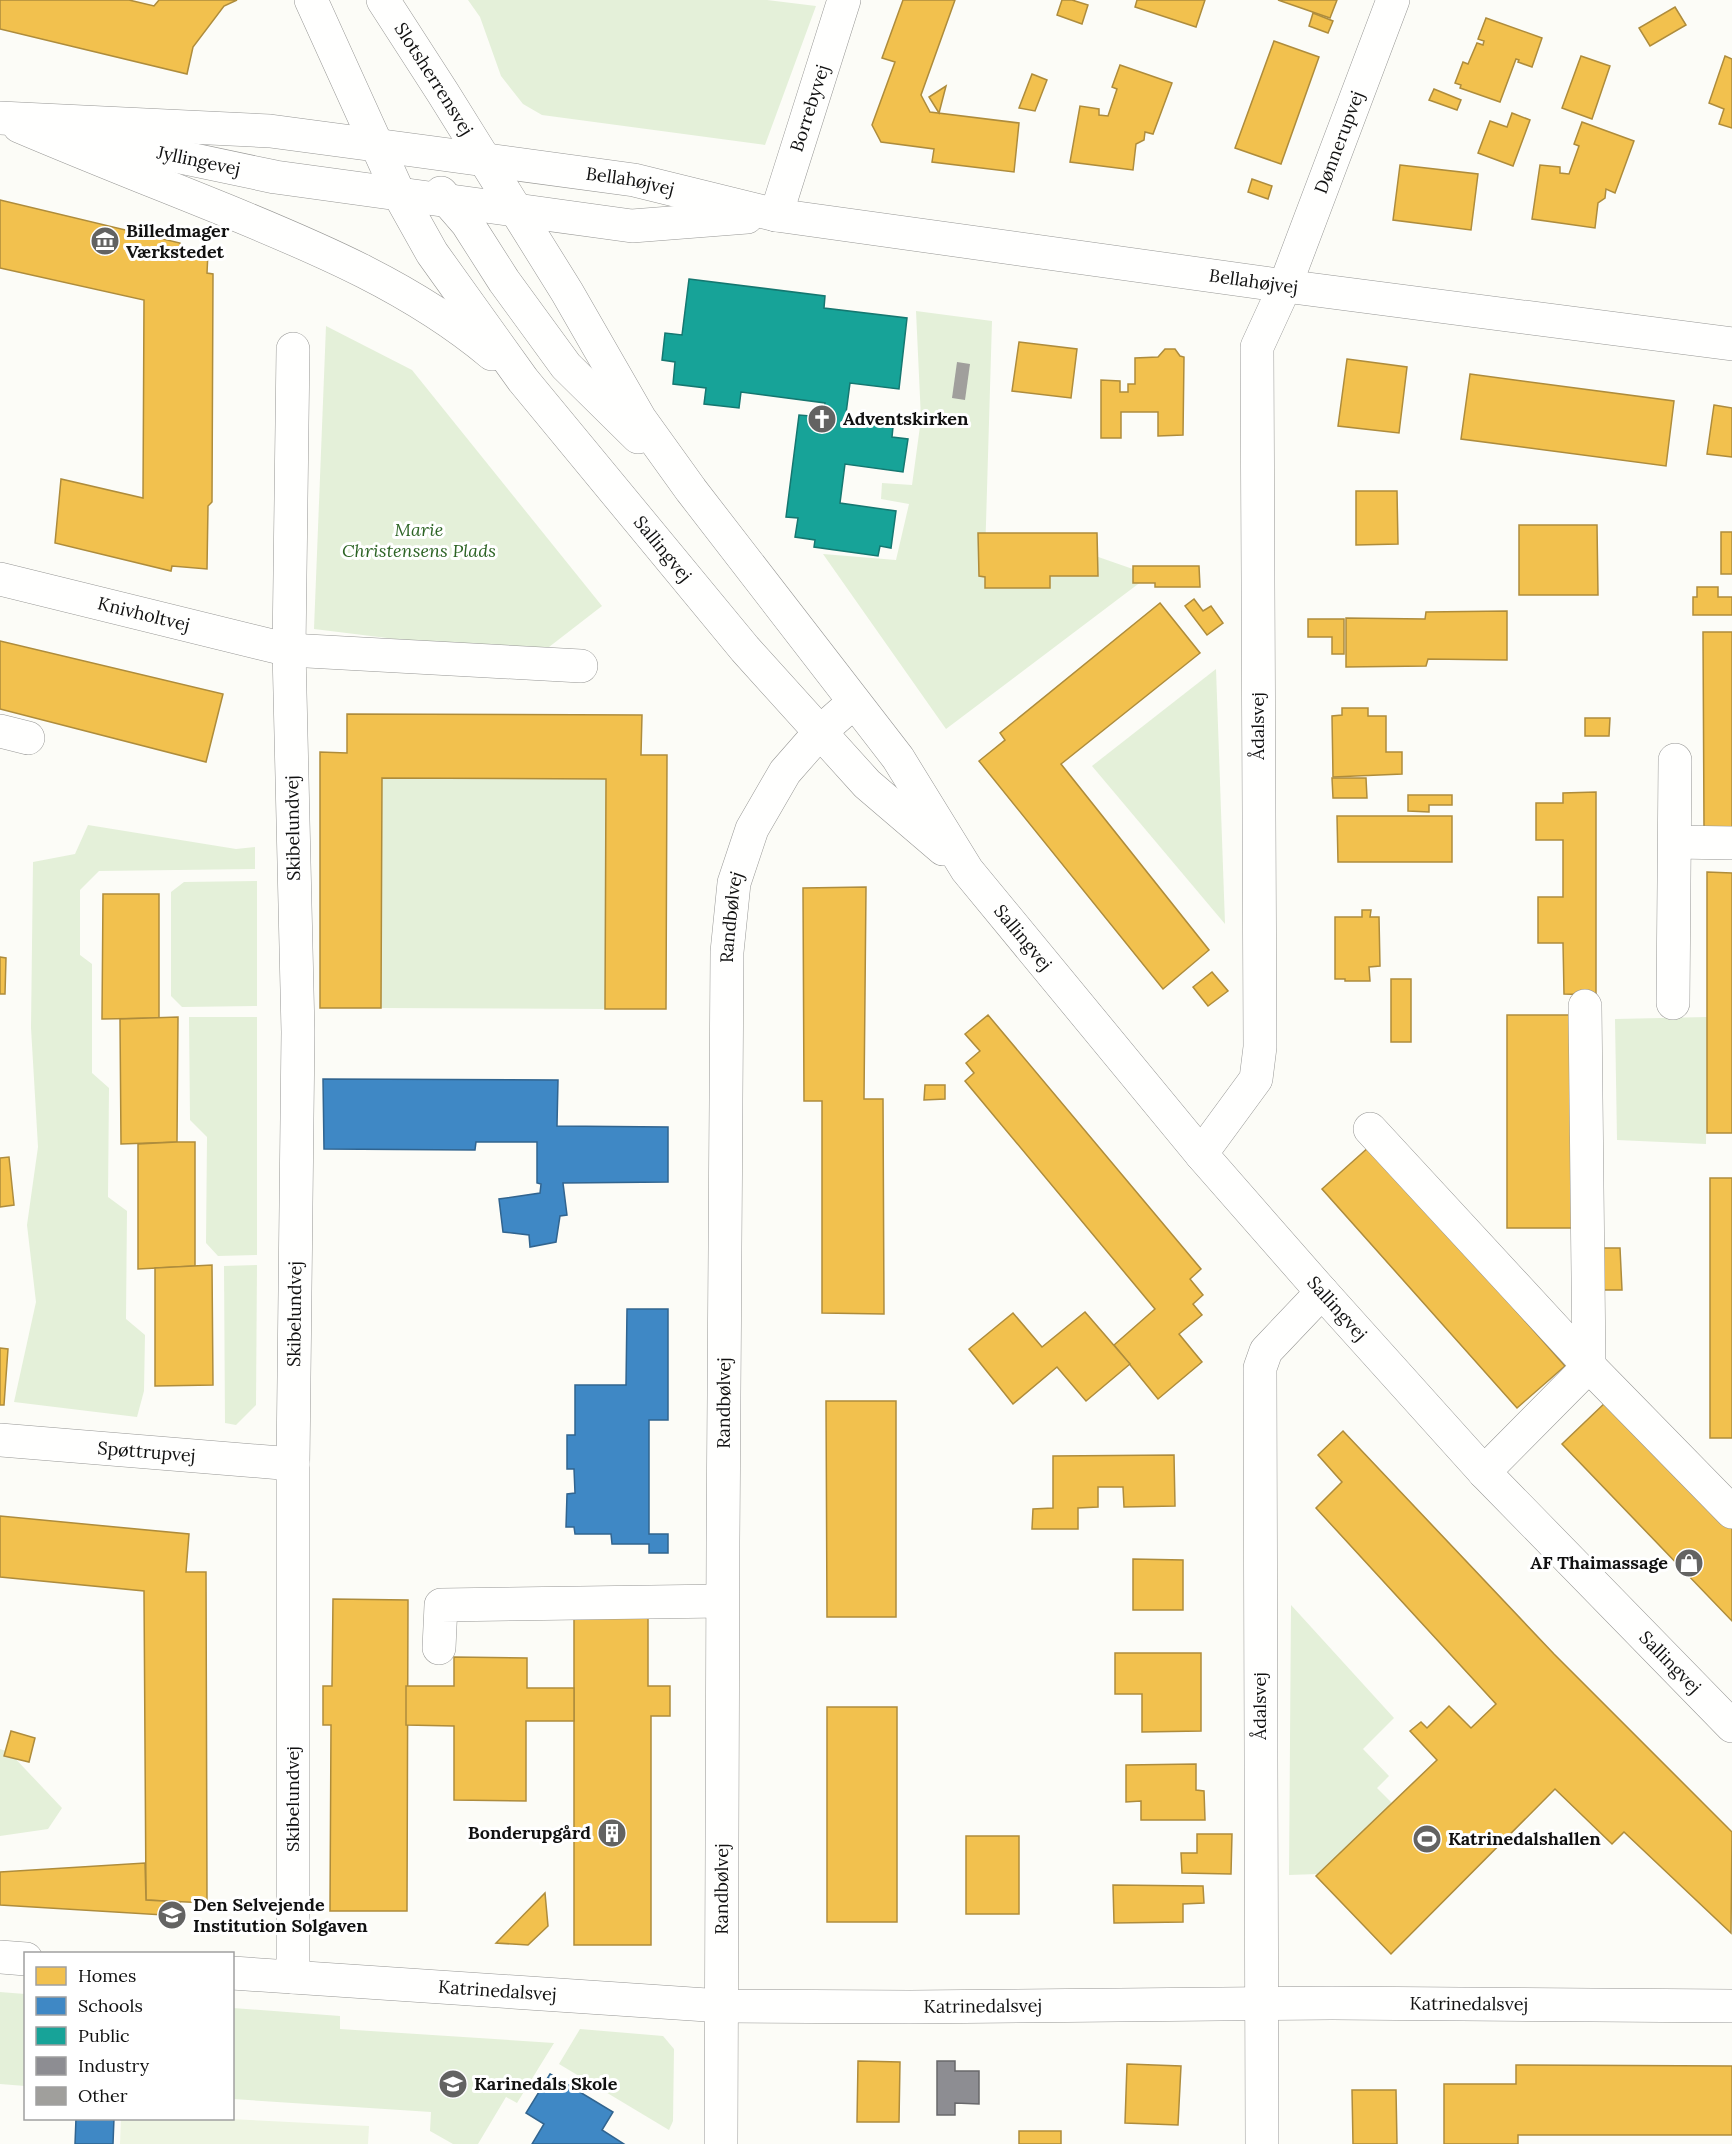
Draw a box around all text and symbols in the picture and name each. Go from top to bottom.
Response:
street label: Slotsherrensvej [390,18,479,140]
street label: Borrebyvej [785,62,834,155]
street label: Dønnerupvej [1309,87,1369,197]
street label: Jyllingevej [154,140,243,180]
street label: Bellahøjvej [585,162,677,201]
place label: Billedmager Værkstedet [126,219,230,263]
museum icon: Billedmager Værkstedet [89,225,121,257]
street label: Bellahøjvej [1208,264,1299,299]
church icon: Adventskirken [806,403,838,435]
place label: Adventskirken [843,407,969,430]
street label: Sallingvej [629,511,697,586]
park label: Marie Christensens Plads [342,518,496,562]
street label: Knivholtvej [95,591,192,636]
street label: Ådalsvej [1246,692,1269,761]
street label: Skibelundvej [280,775,305,881]
street label: Randbølvej [715,868,748,963]
street label: Sallingvej [989,900,1057,975]
street label: Skibelundvej [282,1261,306,1367]
street label: Sallingvej [1302,1271,1372,1345]
street label: Randbølvej [712,1357,735,1449]
street label: Spøttrupvej [97,1436,196,1467]
shop icon: AF Thaimassage [1673,1547,1705,1579]
place label: AF Thaimassage [1530,1551,1668,1574]
street label: Sallingvej [1634,1626,1706,1698]
street label: Ådalsvej [1248,1672,1271,1741]
street label: Skibelundvej [281,1746,304,1852]
building icon: Bonderupgård [596,1817,628,1849]
place label: Bonderupgård [468,1821,591,1844]
sports icon: Katrinedalshallen [1411,1823,1443,1855]
place label: Katrinedalshallen [1448,1827,1601,1850]
street label: Randbølvej [710,1843,733,1935]
place label: Den Selvejende Institution Solgaven [193,1893,368,1937]
school or university icon: Den Selvejende Institution Solgaven [156,1899,188,1931]
legend [24,1952,234,2120]
text: Homes [78,1964,136,1987]
street label: Katrinedalsvej [437,1975,557,2006]
street label: Katrinedalsvej [1409,1992,1528,2015]
text: Schools [78,1994,143,2017]
street label: Katrinedalsvej [923,1994,1042,2018]
text: Public [78,2024,130,2047]
text: Industry [78,2054,150,2077]
school or university icon: Karinedals Skole [437,2068,469,2100]
place label: Karinedals Skole [474,2072,618,2095]
text: Other [78,2084,128,2107]

